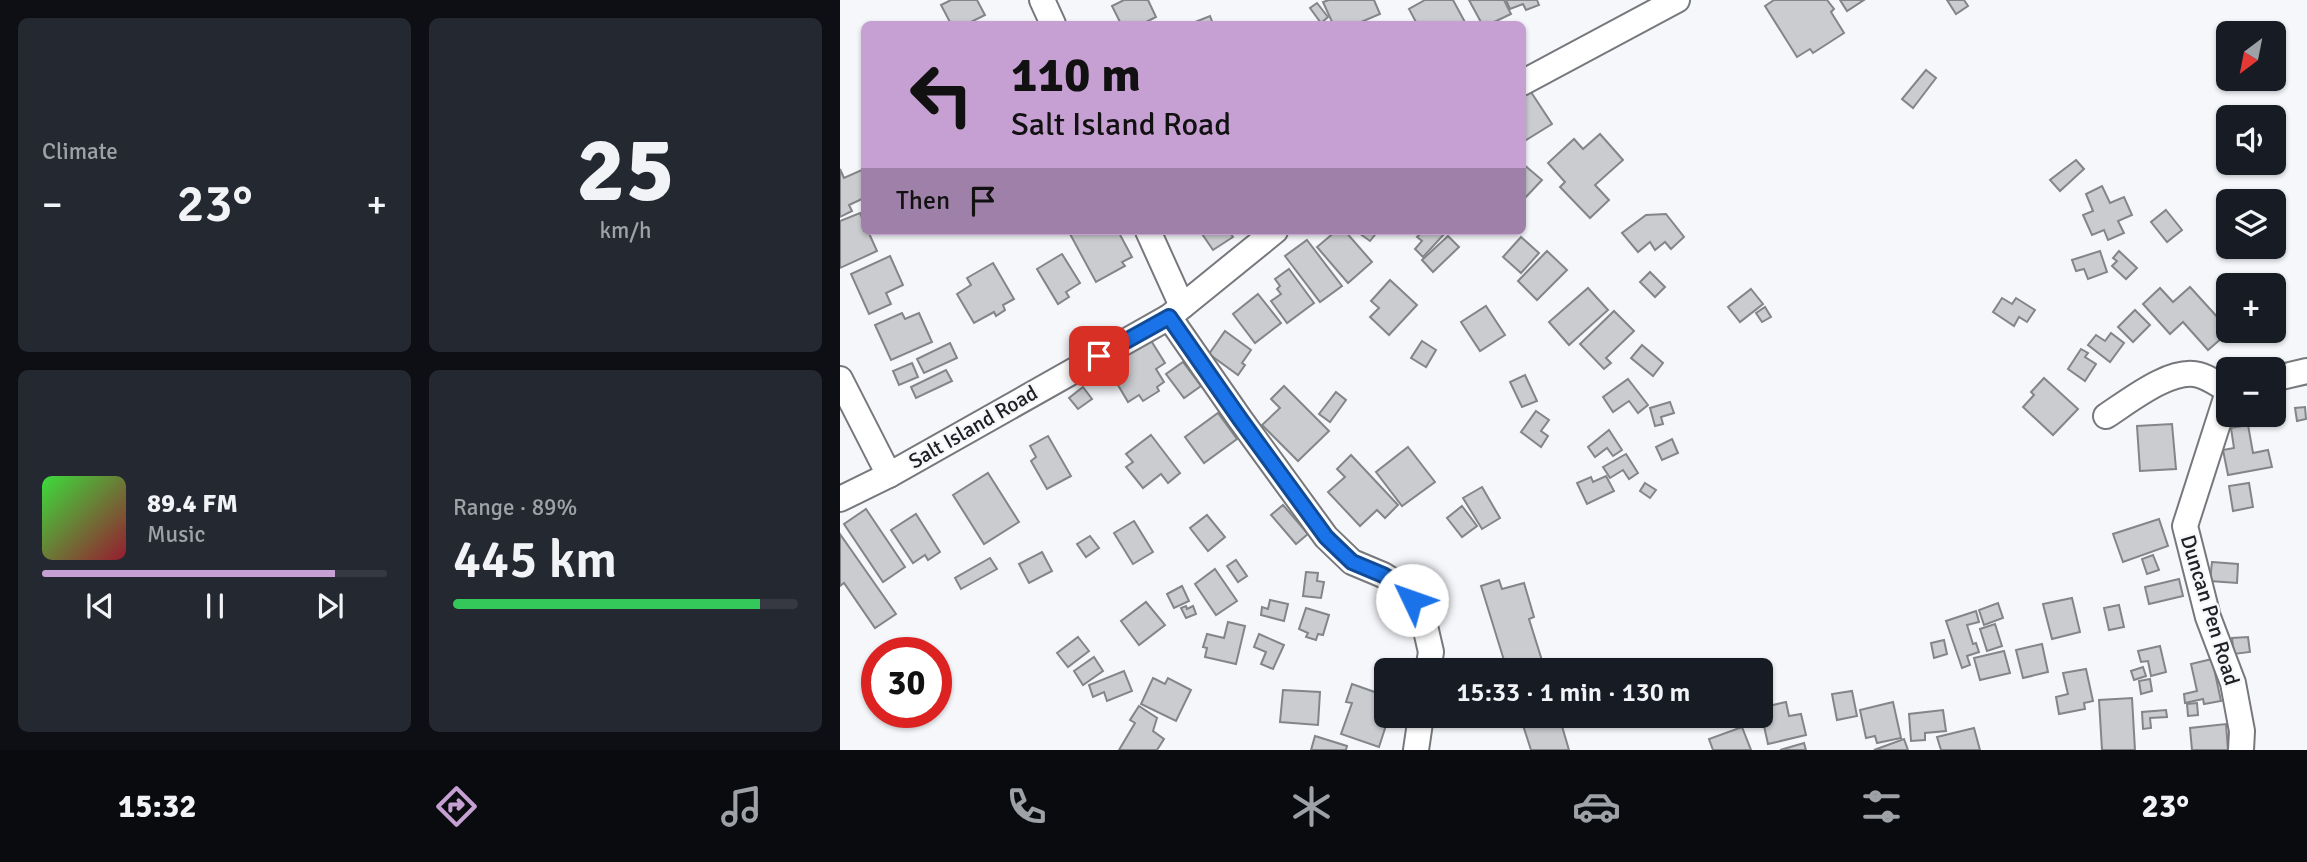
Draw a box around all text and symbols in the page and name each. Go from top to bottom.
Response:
north arrow [2216,21,2286,91]
map controls [2216,21,2286,427]
text: 110 m [1011,45,1141,105]
icon: left [896,49,987,140]
text: Salt Island Road [1011,105,1231,144]
button: sound [2216,105,2286,175]
text: 25 [576,114,675,227]
text: Climate [42,137,118,166]
text: 23° [176,172,253,236]
text: − [42,181,63,228]
text: + [366,181,387,228]
icon: arrive [964,182,1002,220]
text: Then [896,185,950,217]
button: layers [2216,189,2286,259]
text: km/h [599,216,652,245]
button: + [2216,273,2286,343]
pin [1069,326,1129,386]
icon: arrive [1080,337,1118,375]
button: − [2216,357,2286,427]
street label: Salt Island Road [904,380,1042,474]
text: 89.4 FM [147,488,238,520]
text: Range · 89% [453,493,577,522]
text: Music [147,520,205,549]
text: 445 km [453,528,617,592]
street label: Duncan Pen Road [2175,532,2245,688]
position arrow [1375,563,1449,637]
icon: previous [81,587,119,625]
icon: pause [196,587,234,625]
icon: next [311,587,349,625]
speed limit sign: 30 [861,637,952,728]
text: 15:33 · 1 min · 130 m [1457,677,1690,709]
icon: directions [432,782,481,831]
icon: music [717,782,766,831]
icon: phone [1002,782,1051,831]
icon: climate [1287,782,1336,831]
icon: car [1572,782,1621,831]
icon: filters [1857,782,1906,831]
text: 15:32 [118,787,196,826]
text: 23° [2142,787,2189,826]

